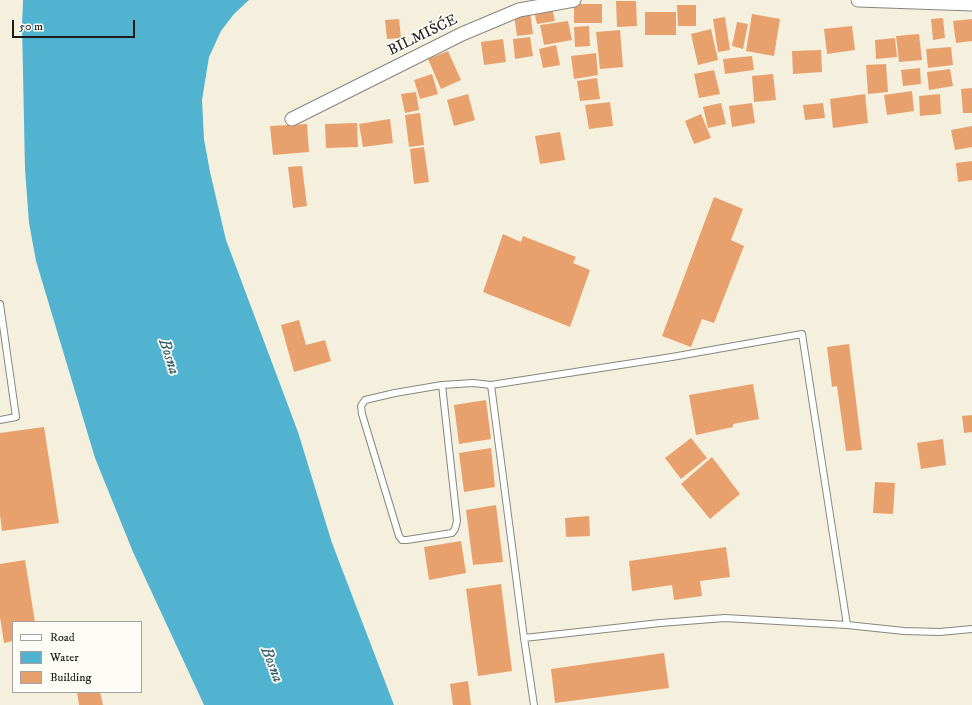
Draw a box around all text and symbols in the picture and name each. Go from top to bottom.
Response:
scale bar [14,12,137,38]
street label: BILMIŠĆE [385,12,461,60]
text: 50 m [19,19,43,34]
water label: Bosna [153,337,183,377]
legend [12,621,142,693]
text: Road [50,630,75,645]
water label: Bosna [256,645,286,685]
text: Water [50,650,79,665]
text: Building [50,670,91,685]

